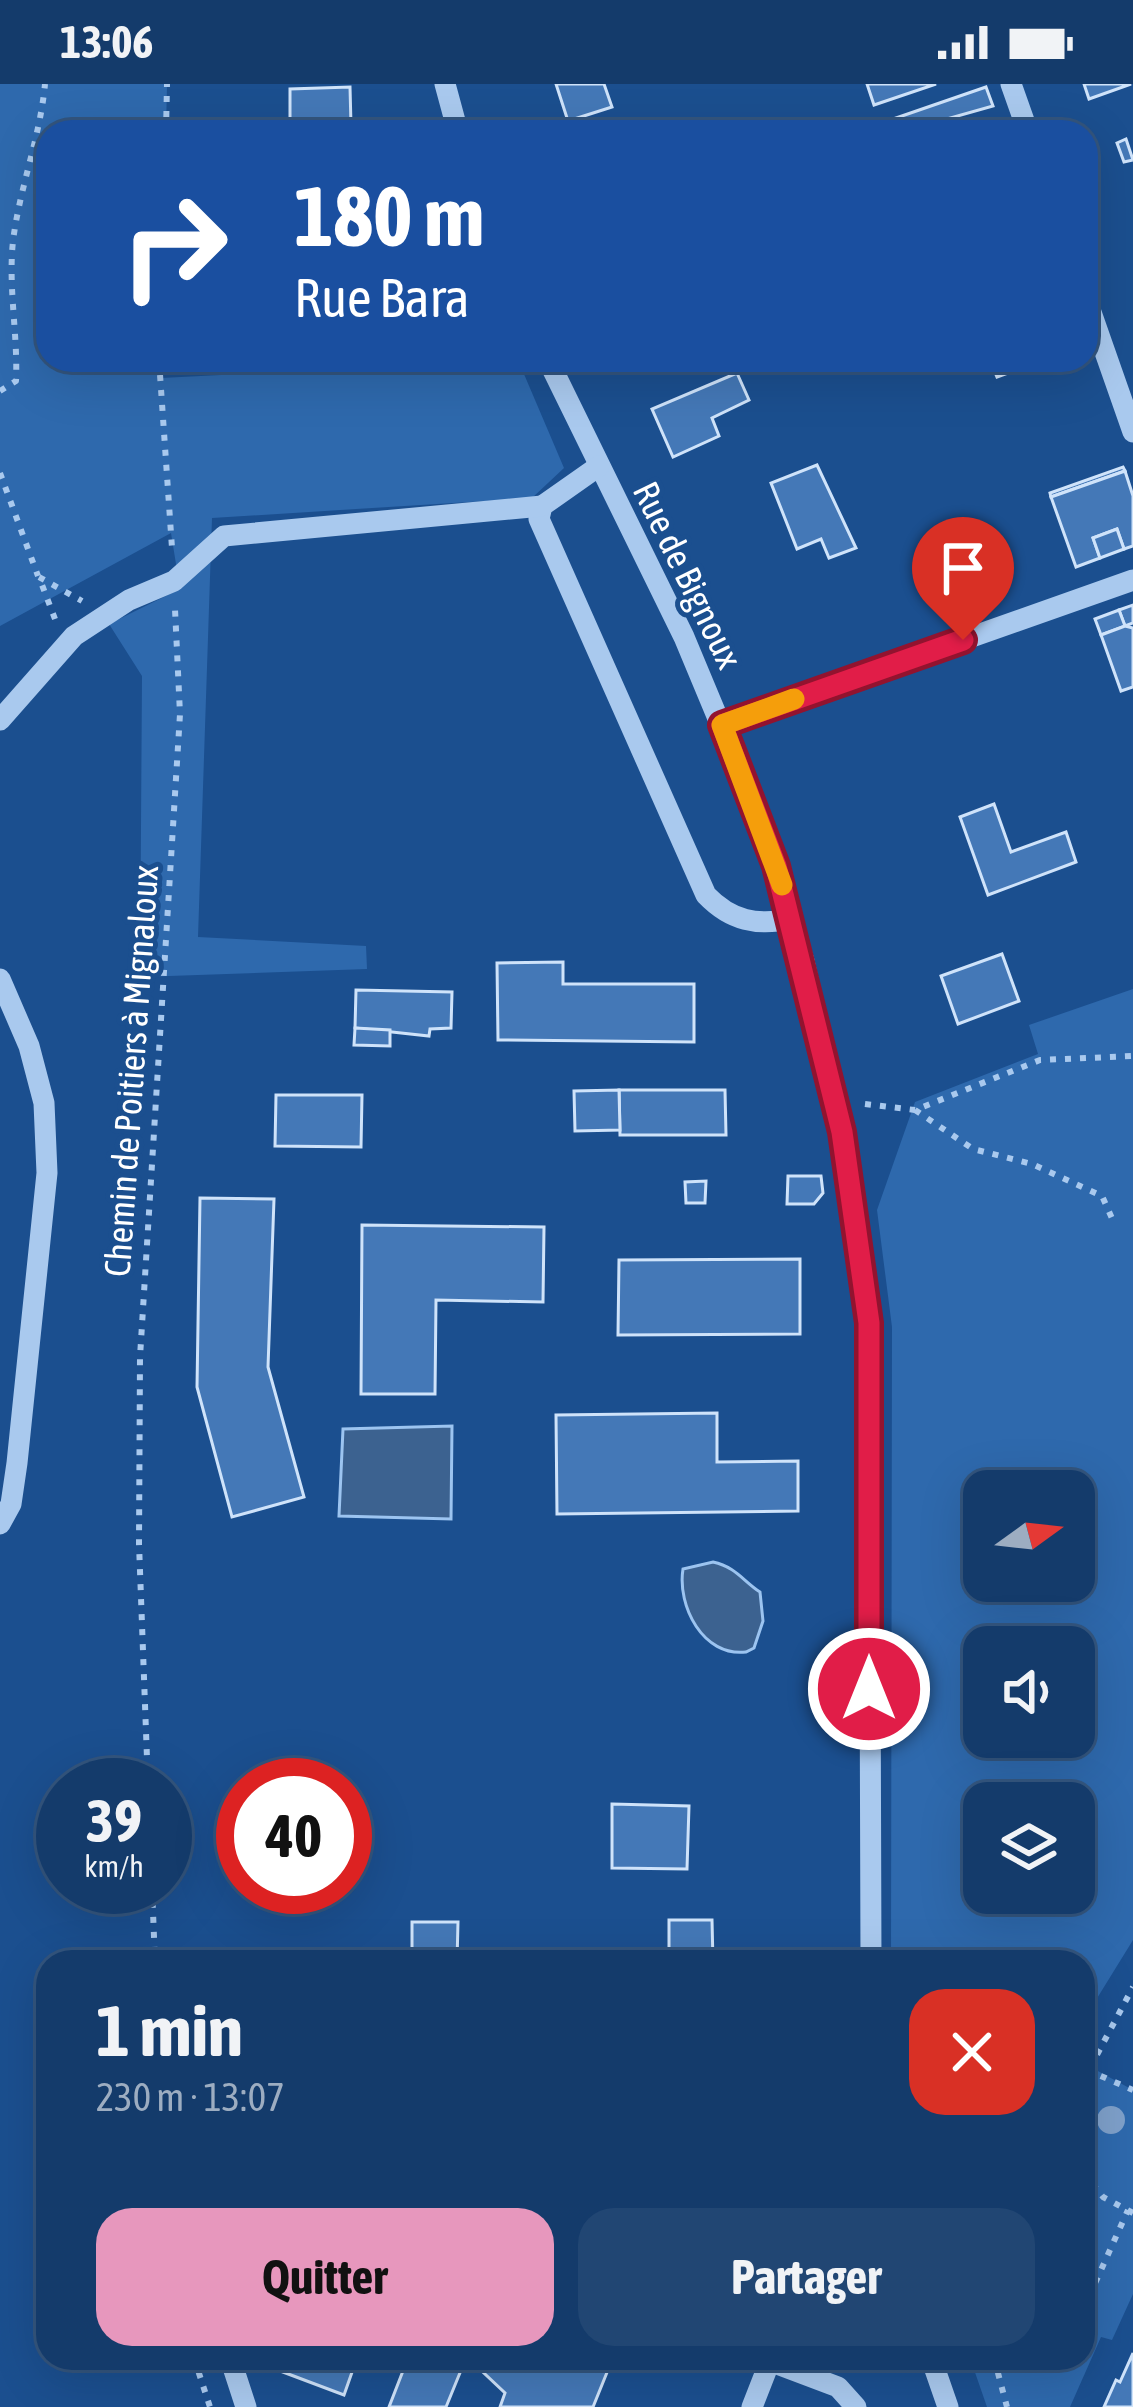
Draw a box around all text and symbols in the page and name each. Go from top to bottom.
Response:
text: 13:06 [60,16,154,68]
icon: right [96,168,252,324]
text: 180 m [294,168,484,264]
text: Rue Bara [294,267,470,328]
street label: Rue de Bignoux [625,475,751,675]
pin [912,517,1014,640]
icon: arrive [930,535,996,601]
street label: Chemin de Poitiers à Mignaloux [96,864,166,1278]
north arrow [963,1470,1095,1602]
map controls [963,1470,1095,1914]
position arrow [806,1626,932,1752]
button: sound [963,1626,1095,1758]
speed limit sign: 40 [216,1758,372,1914]
button: layers [963,1782,1095,1914]
text: 39 [86,1786,142,1855]
text: km/h [84,1849,144,1883]
text: 1 min [96,1989,243,2071]
button: close [909,1989,1035,2115]
text: 230 m · 13:07 [96,2075,285,2119]
button: Quitter [96,2208,554,2346]
button: Partager [578,2208,1035,2346]

